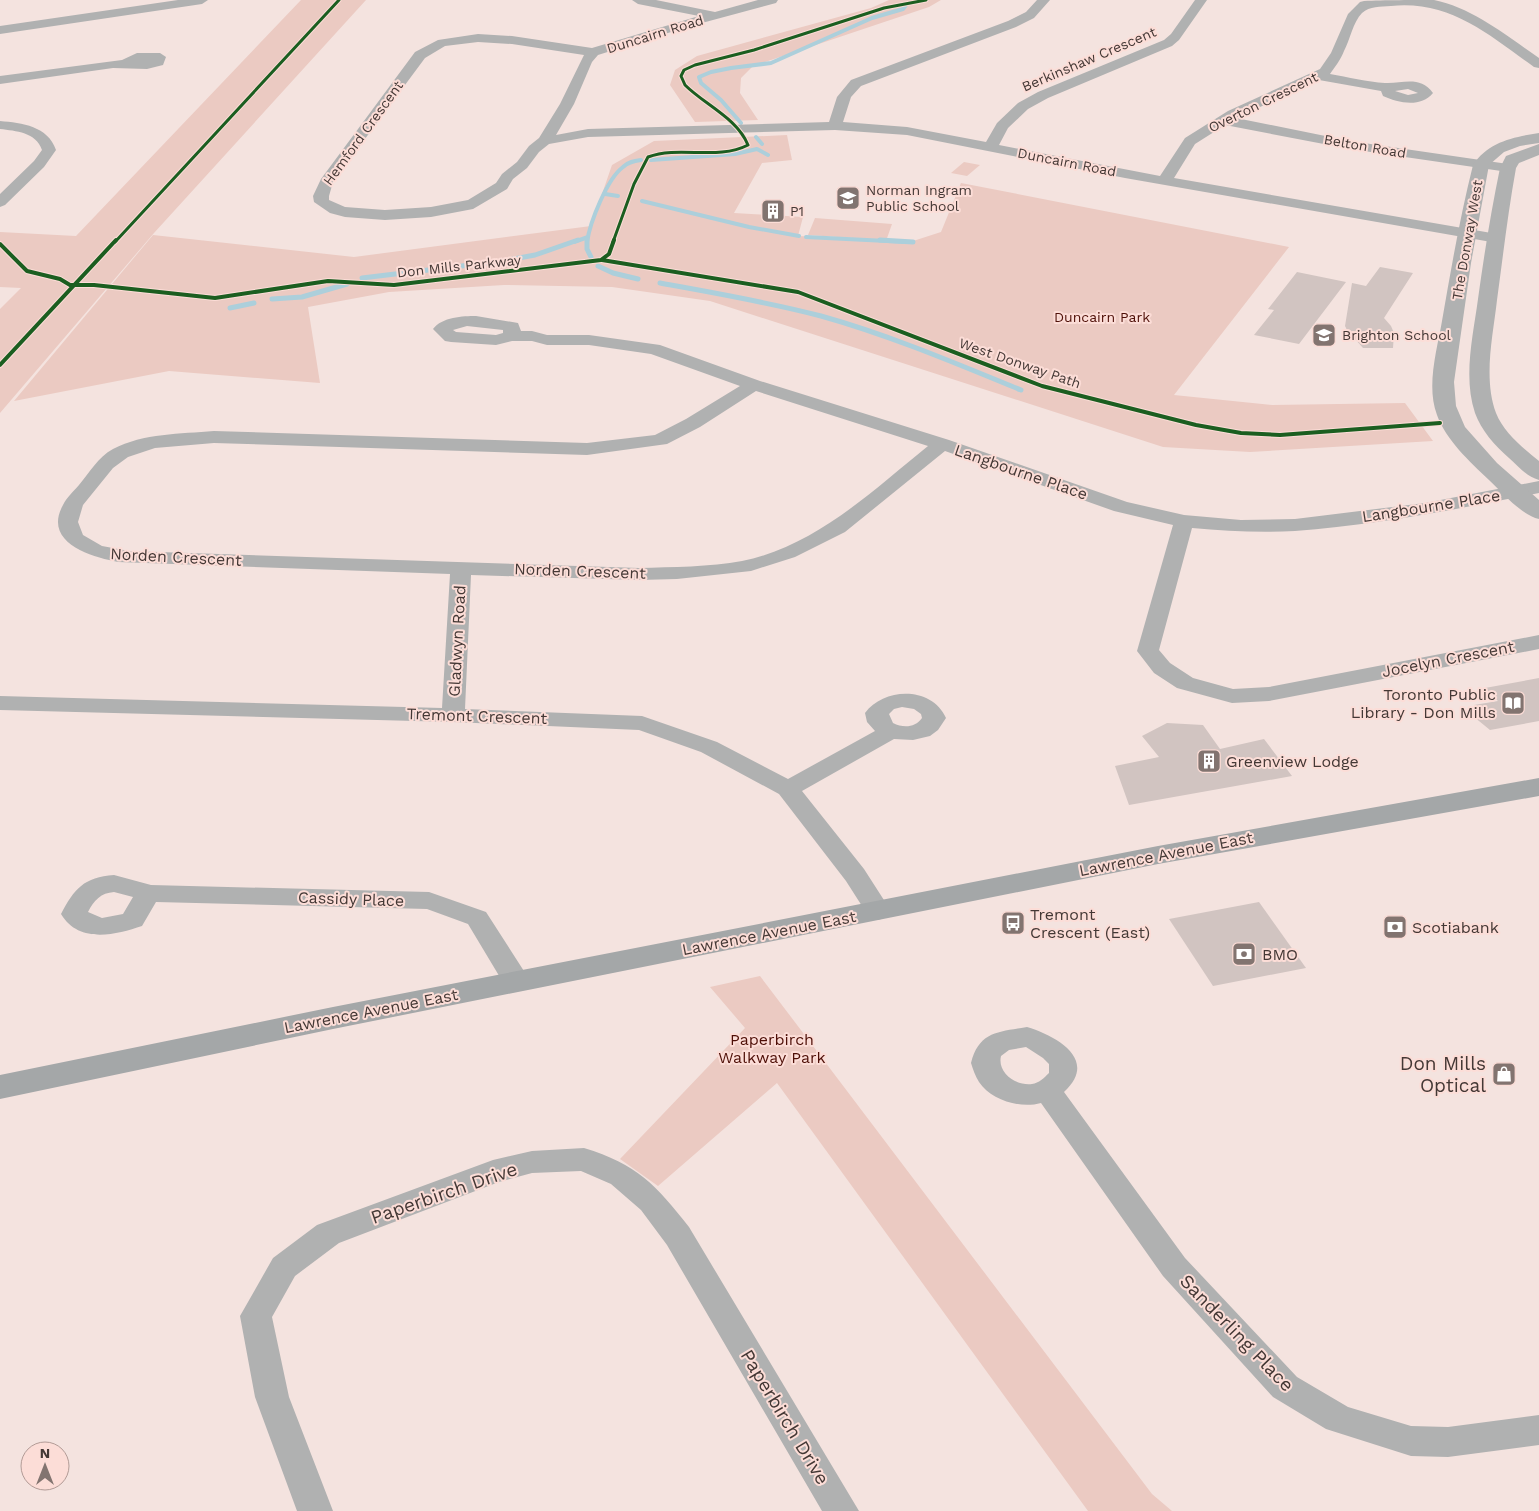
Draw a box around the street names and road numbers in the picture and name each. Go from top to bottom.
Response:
street label: Duncairn Road [605,12,705,56]
street label: Berkinshaw Crescent [1020,23,1159,95]
street label: Overton Crescent [1206,69,1320,135]
street label: Hemford Crescent [320,78,406,188]
street label: Belton Road [1323,131,1407,161]
street label: Duncairn Road [1016,145,1118,179]
street label: The Donway West [1449,179,1485,301]
street label: Don Mills Parkway [396,251,523,280]
street label: West Donway Path [957,335,1083,391]
street label: Langbourne Place [952,440,1090,504]
street label: Langbourne Place [1361,486,1501,526]
street label: Norden Crescent [110,544,243,570]
street label: Norden Crescent [514,559,646,583]
street label: Gladwyn Road [445,585,469,697]
street label: Jocelyn Crescent [1380,637,1516,681]
street label: Tremont Crescent [406,704,548,728]
street label: Lawrence Avenue East [1077,828,1255,880]
street label: Cassidy Place [297,888,405,910]
street label: Lawrence Avenue East [680,907,858,959]
street label: Lawrence Avenue East [282,985,460,1037]
street label: Paperbirch Drive [368,1157,520,1229]
street label: Sanderling Place [1175,1270,1299,1396]
street label: Paperbirch Drive [736,1345,834,1489]

